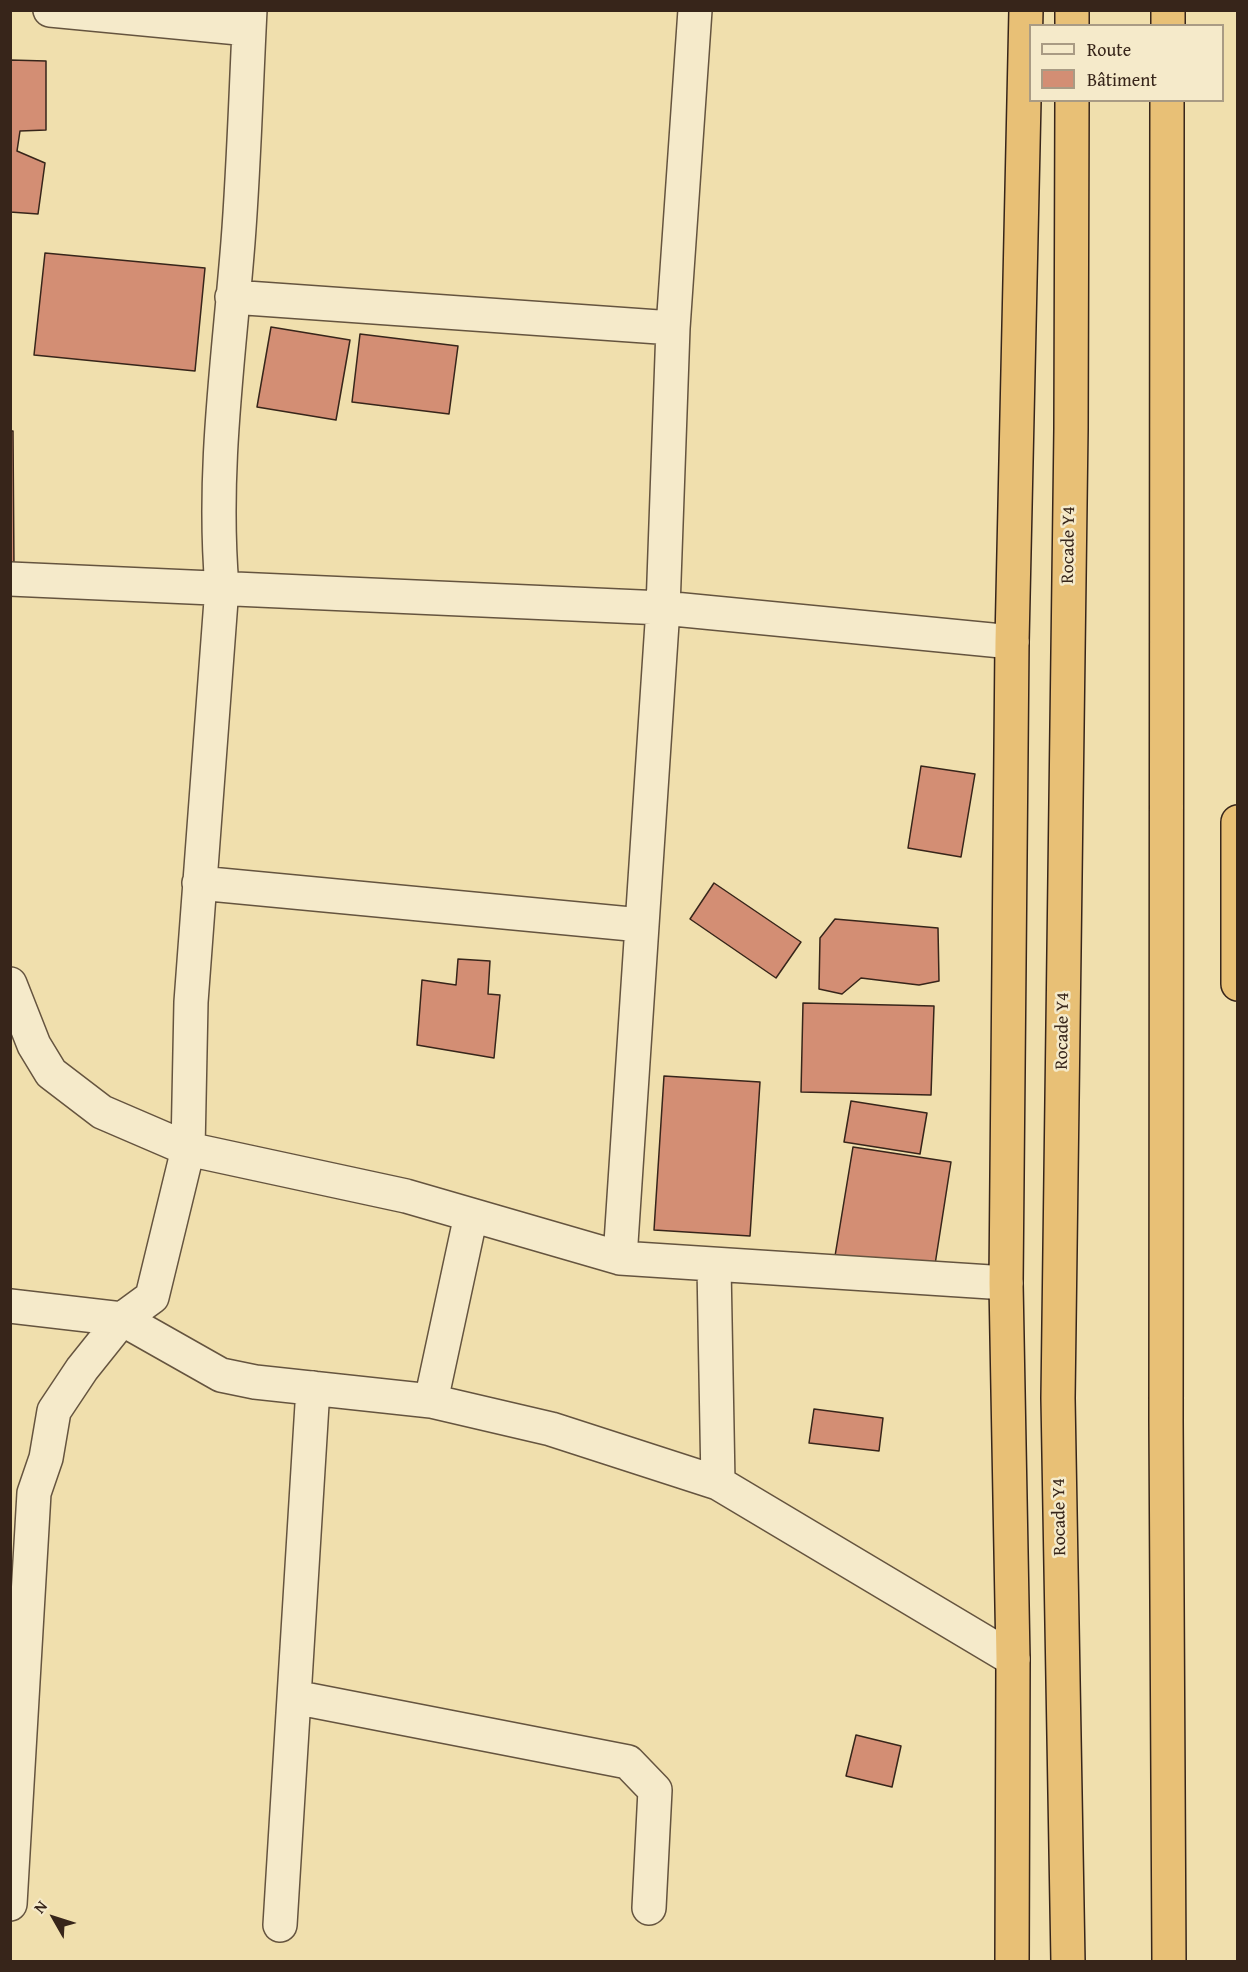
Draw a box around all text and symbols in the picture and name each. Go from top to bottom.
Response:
legend [1029,24,1224,102]
text: Route [1087,36,1131,63]
text: Bâtiment [1087,66,1157,93]
street label: Rocade Y4 [1058,506,1080,584]
street label: Rocade Y4 [1052,992,1074,1070]
street label: Rocade Y4 [1049,1478,1071,1556]
north arrow [24,1888,84,1948]
text: N [27,1895,53,1918]

